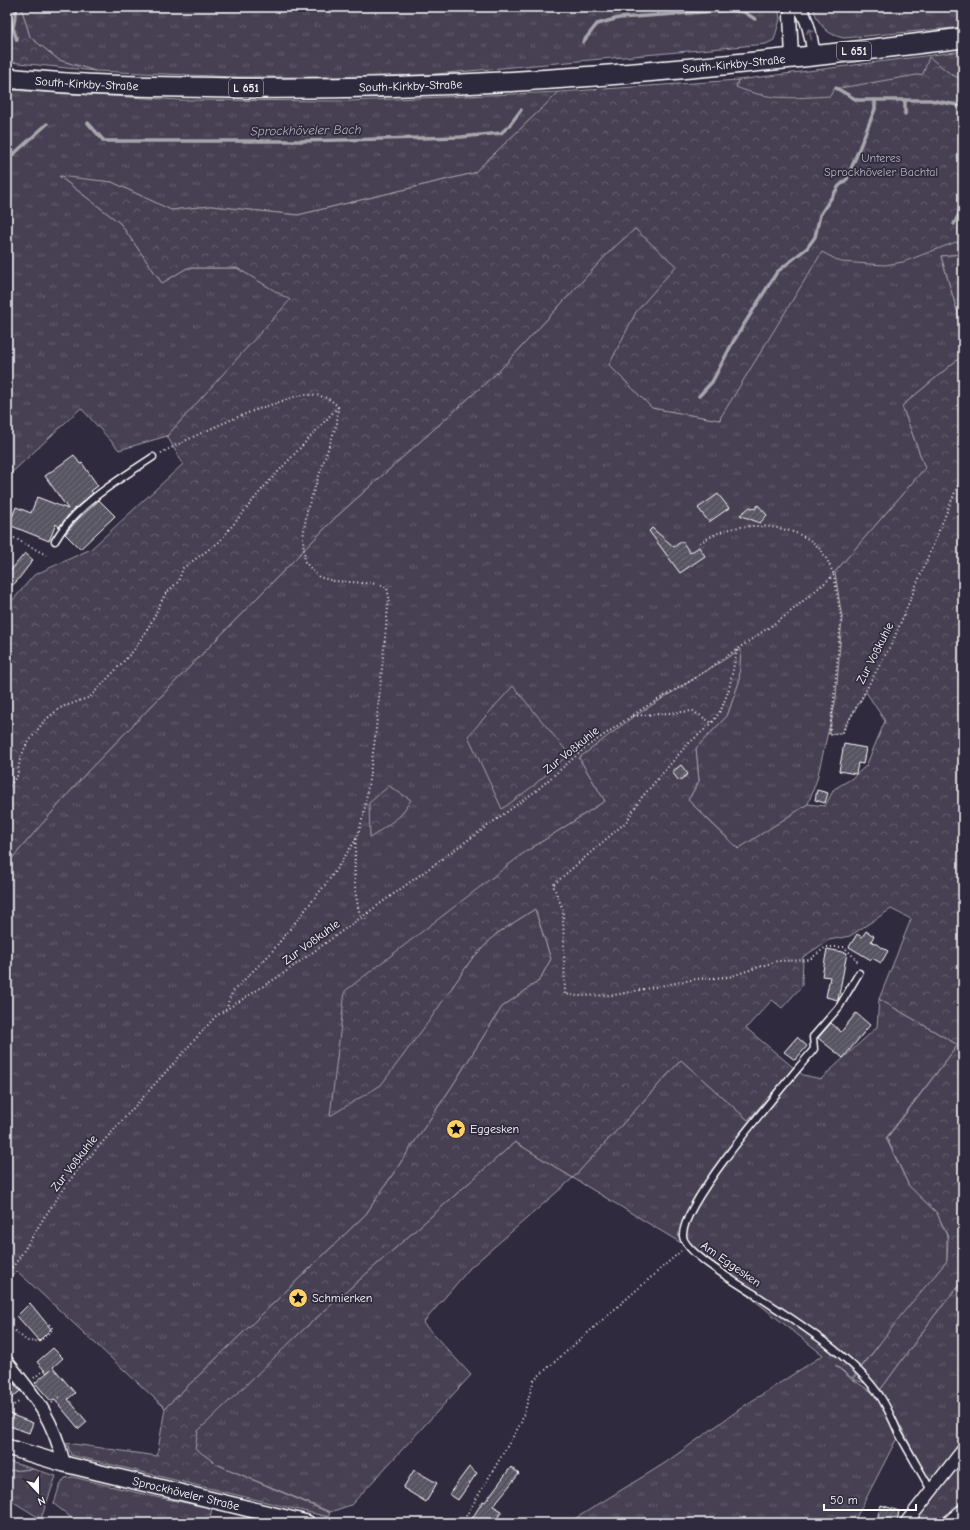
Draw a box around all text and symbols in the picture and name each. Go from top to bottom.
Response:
one-way arrow [805,27,813,40]
road number: L 651 [837,42,871,60]
street label: South-Kirkby-Straße [682,52,786,76]
street label: South-Kirkby-Straße [34,74,139,93]
street label: South-Kirkby-Straße [359,77,463,94]
road number: L 651 [229,79,263,97]
water label: Sprockhöveler Bach [250,122,362,138]
park label: Unteres Sprockhöveler Bachtal [824,151,938,179]
street label: Zur Voßkuhle [853,620,897,686]
street label: Zur Voßkuhle [540,723,602,777]
street label: Zur Voßkuhle [280,917,342,967]
place icon: Eggesken [445,1118,467,1140]
place label: Eggesken [470,1122,519,1136]
street label: Zur Voßkuhle [48,1132,100,1194]
street label: Am Eggesken [698,1238,764,1290]
place icon: Schmierken [287,1287,309,1309]
place label: Schmierken [312,1291,372,1305]
north arrow [18,1472,58,1512]
street label: Sprockhöveler Straße [131,1474,241,1513]
scale bar [824,1486,916,1512]
text: N [36,1493,47,1508]
text: 50 m [830,1493,858,1507]

